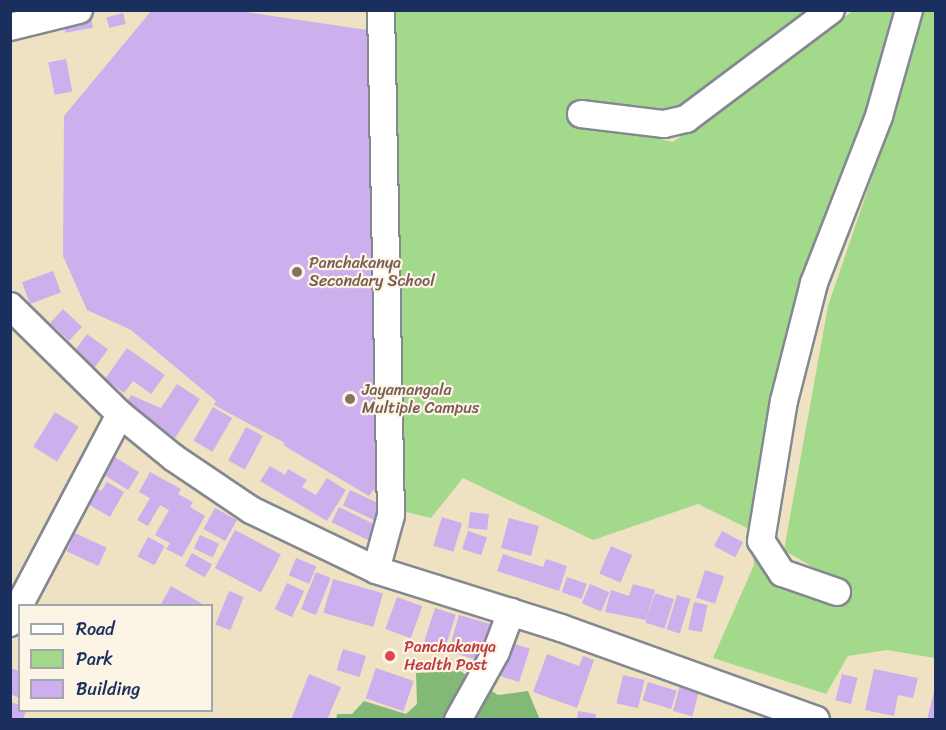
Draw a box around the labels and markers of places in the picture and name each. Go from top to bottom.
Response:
place label: Panchakanya Secondary School [309,253,435,291]
marker: Panchakanya Secondary School [290,265,304,279]
place label: Jayamangala Multiple Campus [362,380,478,418]
marker: Jayamangala Multiple Campus [343,392,357,406]
place label: Panchakanya Health Post [404,637,496,675]
marker: Panchakanya Health Post [381,647,399,665]

